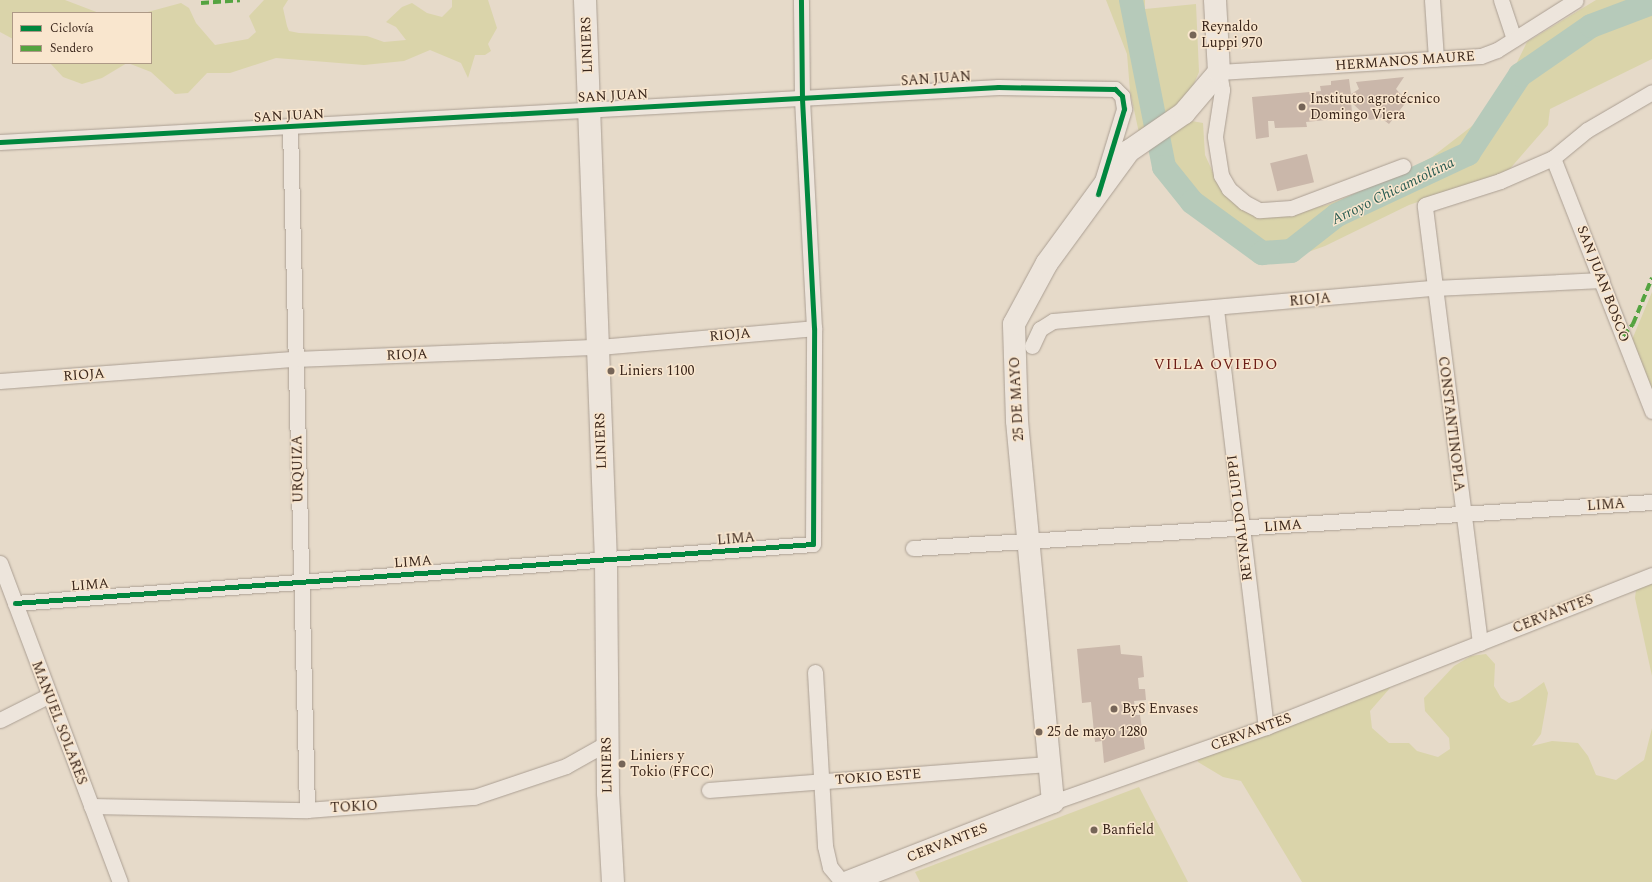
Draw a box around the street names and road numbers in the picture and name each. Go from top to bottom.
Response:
street label: LINIERS [578,16,596,74]
street label: HERMANOS MAURE [1335,48,1475,74]
street label: SAN JUAN [900,68,972,90]
street label: SAN JUAN [577,86,649,106]
street label: SAN JUAN [253,106,325,126]
street label: SAN JUAN BOSCO [1573,223,1633,345]
street label: RIOJA [1289,290,1331,310]
street label: RIOJA [709,325,751,345]
street label: RIOJA [386,346,428,364]
street label: CONSTANTINOPLA [1434,355,1468,493]
street label: 25 DE MAYO [1006,356,1028,442]
street label: RIOJA [63,365,105,385]
street label: LINIERS [592,412,610,470]
street label: URQUIZA [289,435,307,503]
street label: REYNALDO LUPPI [1224,454,1256,582]
street label: LIMA [1586,495,1626,515]
street label: LIMA [1263,516,1303,536]
street label: LIMA [716,529,756,549]
street label: LIMA [393,552,433,572]
street label: LIMA [70,575,110,595]
street label: CERVANTES [1510,591,1596,637]
street label: MANUEL SOLARES [28,659,90,787]
street label: CERVANTES [1208,710,1294,754]
street label: LINIERS [598,737,616,793]
street label: TOKIO ESTE [834,766,922,788]
street label: TOKIO [330,797,378,817]
street label: CERVANTES [904,820,990,866]

